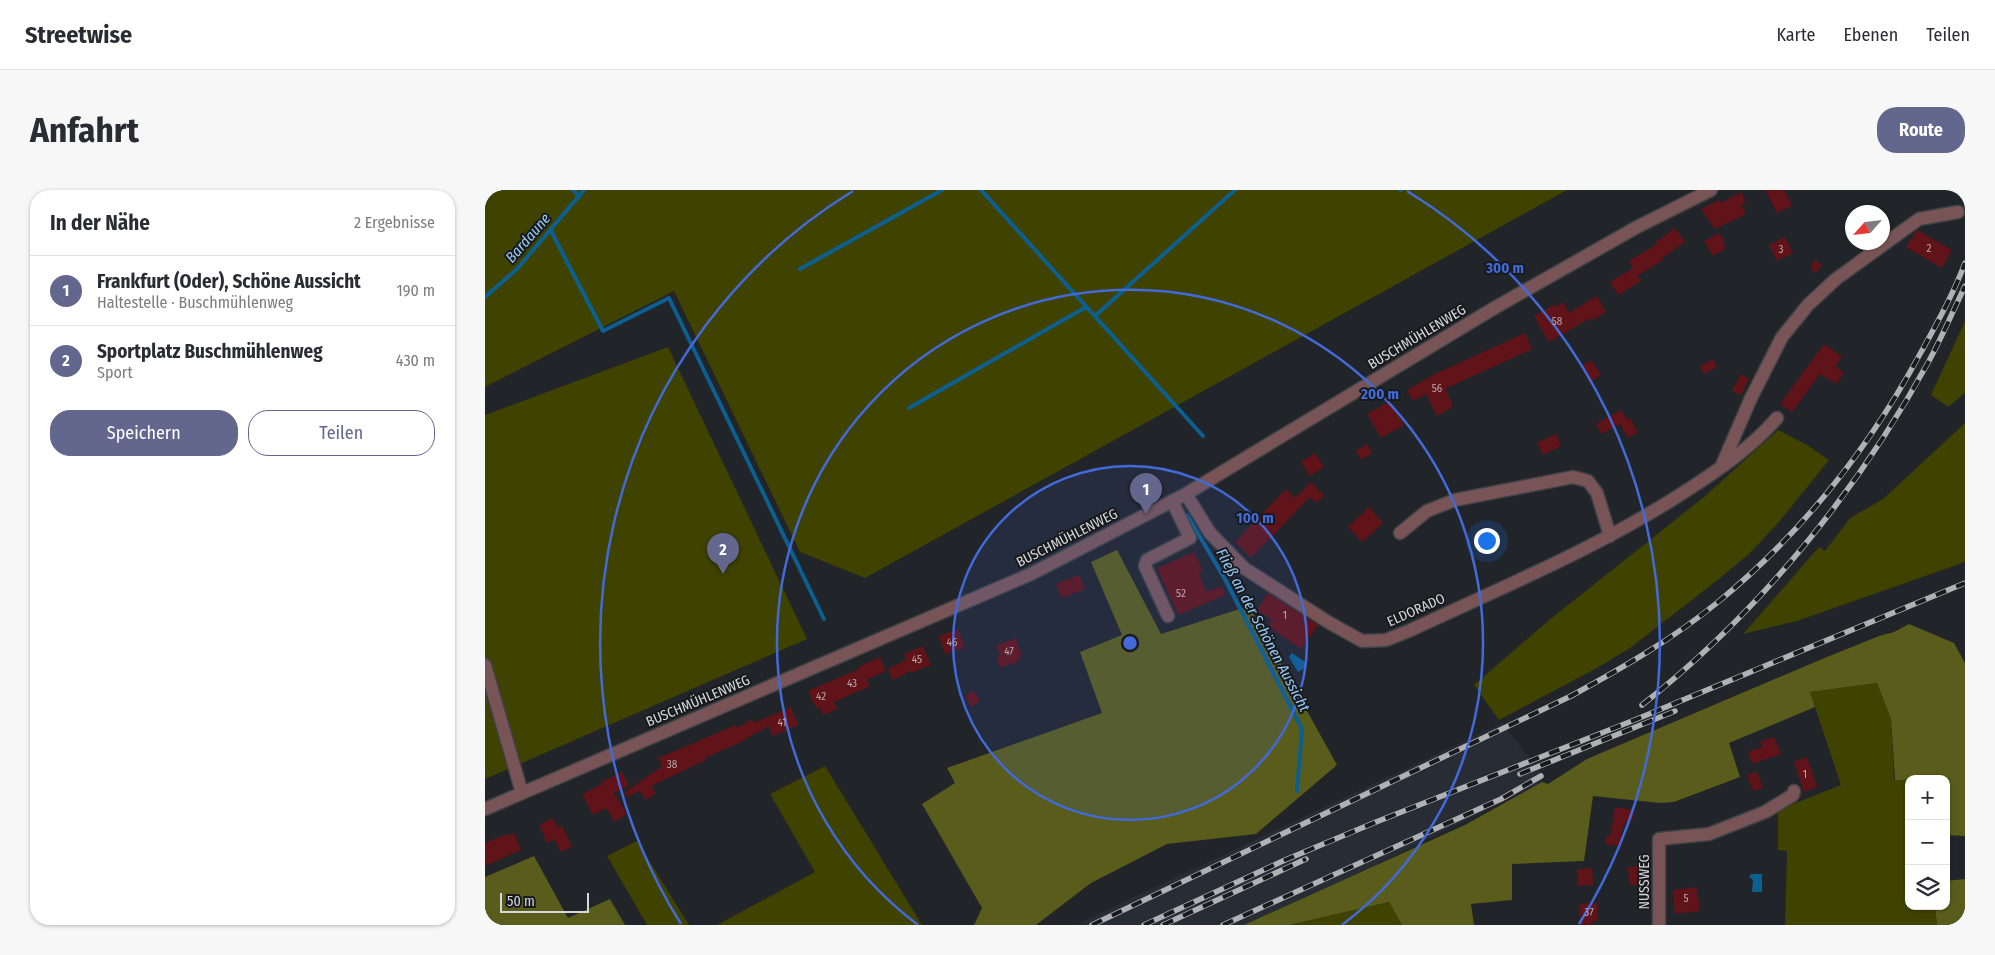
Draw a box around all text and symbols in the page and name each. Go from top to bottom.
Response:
text: Streetwise [25,21,132,49]
text: Karte [1776,24,1815,46]
text: Ebenen [1843,24,1898,46]
text: Teilen [1926,24,1970,46]
button: Route [1877,107,1965,153]
text: Anfahrt [30,109,139,151]
north arrow [1845,205,1890,250]
text: In der Nähe [50,210,150,236]
water label: Bardaune [502,210,554,266]
text: 2 Ergebnisse [354,213,435,232]
house number: 2 [1927,242,1932,255]
house number: 3 [1779,243,1784,256]
text: 300 m [1485,259,1524,277]
text: Frankfurt (Oder), Schöne Aussicht [97,270,361,293]
text: 1 [63,281,69,300]
text: 190 m [397,281,435,300]
text: Haltestelle · Buschmühlenweg [97,293,293,312]
street label: BUSCHMÜHLENWEG [1364,300,1469,373]
house number: 58 [1552,315,1563,328]
text: Sportplatz Buschmühlenweg [97,340,323,363]
text: 2 [62,351,70,370]
text: 430 m [396,351,435,370]
text: Sport [97,363,133,382]
house number: 56 [1432,382,1443,395]
text: 200 m [1360,385,1399,403]
button: Speichern [50,410,238,456]
button: Teilen [248,410,435,456]
pin: 1 [1130,473,1162,514]
street label: BUSCHMÜHLENWEG [1013,504,1120,571]
text: 100 m [1236,509,1274,527]
your location [1474,528,1500,554]
pin: 2 [707,533,739,574]
water label: Fließ an der Schönen Aussicht [1212,545,1314,715]
house number: 52 [1176,587,1186,600]
street label: ELDORADO [1384,590,1448,630]
house number: 1 [1283,609,1287,622]
centre of rings [1121,634,1139,652]
house number: 46 [947,636,958,649]
house number: 47 [1004,645,1014,658]
house number: 45 [912,653,922,666]
street label: BUSCHMÜHLENWEG [643,671,752,731]
house number: 43 [847,677,857,690]
house number: 42 [816,690,826,703]
house number: 41 [777,716,787,729]
house number: 38 [667,758,678,771]
house number: 1 [1803,768,1807,781]
map controls [1905,775,1950,910]
button: + [1905,775,1950,820]
button: − [1905,820,1950,865]
street label: NUSSWEG [1636,854,1653,910]
button: layers [1905,865,1950,910]
scale bar [500,890,589,913]
house number: 5 [1683,892,1689,905]
text: 50 m [507,893,535,910]
house number: 37 [1584,906,1594,919]

